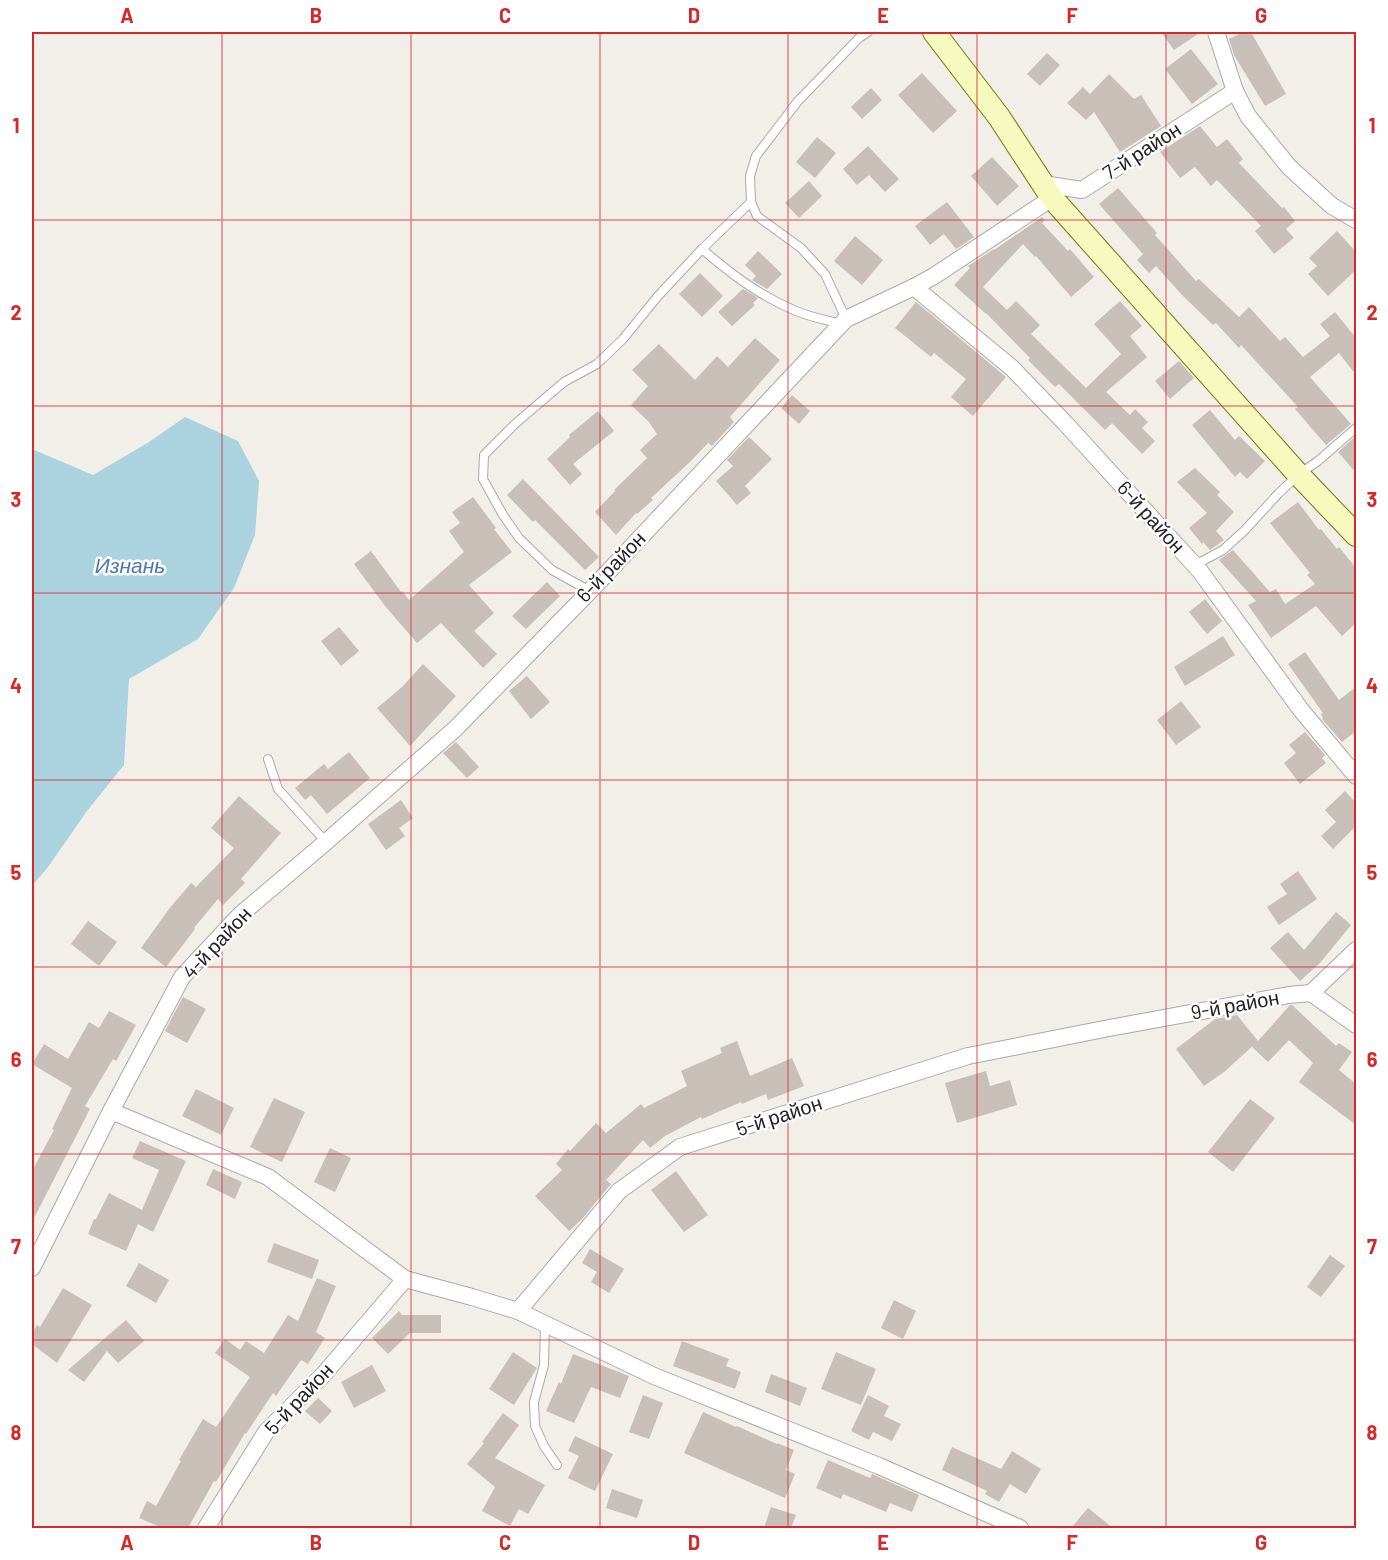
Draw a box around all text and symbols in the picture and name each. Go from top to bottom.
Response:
text: A [120,3,134,27]
text: B [310,3,322,27]
text: C [499,3,511,27]
text: D [688,3,700,27]
text: E [877,3,889,27]
text: F [1066,3,1078,27]
text: G [1255,3,1267,27]
text: 1 [12,113,20,137]
text: 1 [1368,113,1376,137]
street label: 7-й район [1098,116,1185,184]
text: 2 [10,300,22,324]
text: 2 [1366,300,1378,324]
street label: 6-й район [1113,475,1190,557]
text: 3 [11,487,21,511]
text: 3 [1367,487,1377,511]
street label: 6-й район [571,526,650,607]
water label: Изнань [95,552,165,577]
text: 4 [10,673,22,697]
text: 4 [1366,673,1378,697]
text: 5 [11,860,22,884]
text: 5 [1367,860,1378,884]
street label: 4-й район [177,901,256,983]
street label: 9-й район [1189,984,1281,1024]
text: 6 [11,1047,22,1071]
text: 6 [1367,1047,1378,1071]
street label: 5-й район [733,1090,825,1140]
text: 7 [11,1234,21,1258]
text: 7 [1367,1234,1377,1258]
street label: 5-й район [259,1358,337,1439]
text: 8 [11,1420,22,1444]
text: 8 [1367,1420,1378,1444]
text: A [120,1530,134,1554]
text: B [310,1530,322,1554]
text: C [499,1530,511,1554]
text: D [688,1530,700,1554]
text: E [877,1530,889,1554]
text: F [1066,1530,1078,1554]
text: G [1255,1530,1267,1554]

